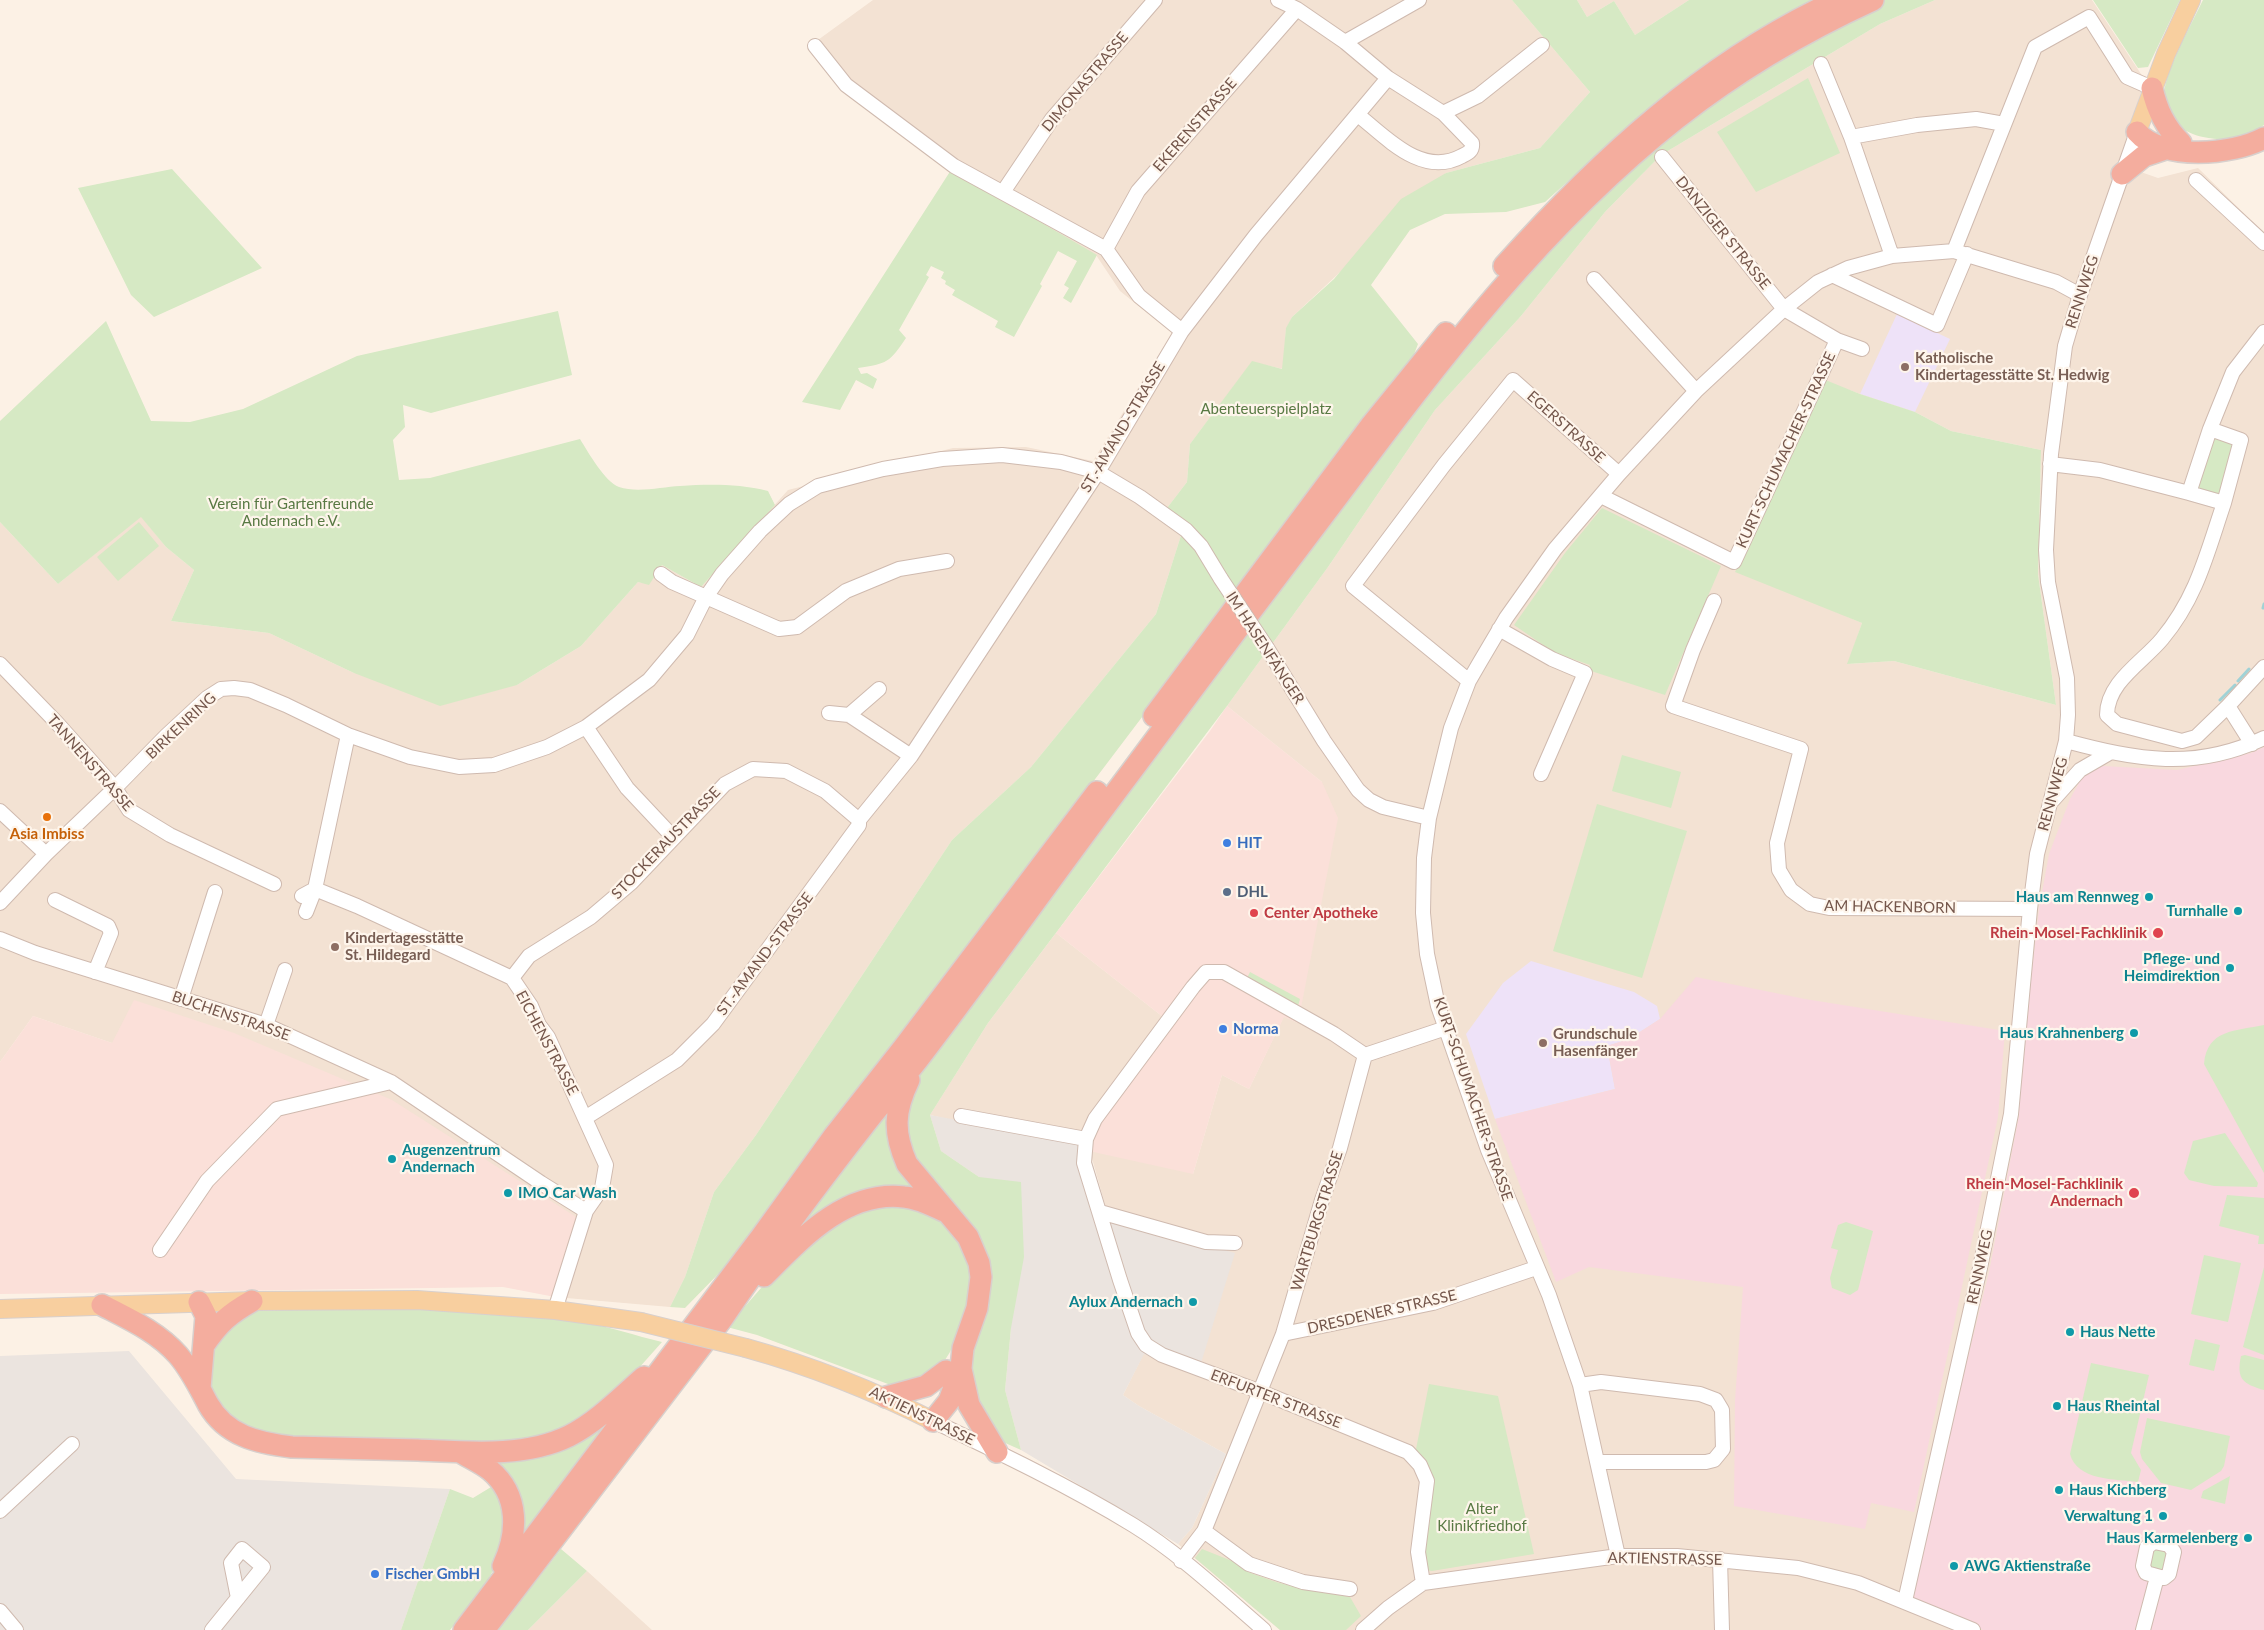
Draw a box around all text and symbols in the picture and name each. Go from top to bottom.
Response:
street label: DIMONASTRASSE [1038,28,1132,136]
street label: EKERENSTRASSE [1149,74,1241,176]
street label: DANZIGER STRASSE [1672,173,1774,293]
street label: RENNWEG [2062,253,2102,331]
street label: KURT-SCHUMACHER-STRASSE [1733,349,1839,551]
place label: Katholische Kindertagesstätte St. Hedwig [1915,349,2109,384]
street label: ST.-AMAND-STRASSE [1077,358,1169,496]
marker: Katholische Kindertagesstätte St. Hedwig [1899,361,1911,373]
street label: EGERSTRASSE [1523,387,1609,467]
park label: Abenteuerspielplatz [1200,400,1332,418]
park label: Verein für Gartenfreunde Andernach e.V. [208,495,374,530]
street label: IM HASENFÄNGER [1222,589,1308,707]
street label: BIRKENRING [142,689,220,763]
street label: TANNENSTRASSE [43,711,137,815]
street label: RENNWEG [2034,755,2072,833]
street label: STOCKERAUSTRASSE [608,783,724,903]
marker: Asia Imbiss [41,811,53,823]
place label: Asia Imbiss [10,825,84,843]
place label: HIT [1237,834,1262,852]
marker: HIT [1221,837,1233,849]
place label: DHL [1237,883,1268,901]
marker: DHL [1221,886,1233,898]
place label: Haus am Rennweg [2016,888,2139,906]
street label: ST.-AMAND-STRASSE [713,889,817,1019]
marker: Haus am Rennweg [2143,891,2155,903]
street label: AM HACKENBORN [1824,897,1956,917]
place label: Turnhalle [2166,902,2228,920]
place label: Center Apotheke [1264,904,1378,922]
marker: Turnhalle [2232,905,2244,917]
marker: Center Apotheke [1248,907,1260,919]
place label: Rhein-Mosel-Fachklinik [1990,924,2147,942]
marker: Rhein-Mosel-Fachklinik [2151,926,2165,940]
place label: Kindertagesstätte St. Hildegard [345,929,463,964]
marker: Kindertagesstätte St. Hildegard [329,941,341,953]
place label: Pflege- und Heimdirektion [2124,950,2220,985]
marker: Pflege- und Heimdirektion [2224,962,2236,974]
street label: BUCHENSTRASSE [170,987,292,1045]
street label: EICHENSTRASSE [512,988,582,1098]
street label: KURT-SCHUMACHER-STRASSE [1430,995,1516,1203]
place label: Norma [1233,1020,1279,1038]
marker: Norma [1217,1023,1229,1035]
place label: Haus Krahnenberg [2000,1024,2124,1042]
place label: Grundschule Hasenfänger [1553,1025,1638,1060]
marker: Haus Krahnenberg [2128,1027,2140,1039]
marker: Grundschule Hasenfänger [1537,1037,1549,1049]
place label: Augenzentrum Andernach [402,1141,500,1176]
street label: WARTBURGSTRASSE [1287,1149,1347,1293]
marker: Augenzentrum Andernach [386,1153,398,1165]
place label: Rhein-Mosel-Fachklinik Andernach [1966,1175,2123,1210]
place label: IMO Car Wash [518,1184,617,1202]
marker: Rhein-Mosel-Fachklinik Andernach [2127,1186,2141,1200]
marker: IMO Car Wash [502,1187,514,1199]
street label: RENNWEG [1963,1228,1997,1306]
street label: DRESDENER STRASSE [1306,1286,1458,1338]
place label: Aylux Andernach [1069,1293,1183,1311]
marker: Aylux Andernach [1187,1296,1199,1308]
place label: Haus Nette [2080,1323,2155,1341]
marker: Haus Nette [2064,1326,2076,1338]
street label: ERFURTER STRASSE [1208,1366,1344,1432]
street label: AKTIENSTRASSE [866,1383,978,1449]
place label: Haus Rheintal [2067,1397,2160,1415]
marker: Haus Rheintal [2051,1400,2063,1412]
place label: Haus Kichberg [2069,1481,2166,1499]
marker: Haus Kichberg [2053,1484,2065,1496]
park label: Alter Klinikfriedhof [1437,1500,1527,1535]
place label: Verwaltung 1 [2064,1507,2153,1525]
marker: Verwaltung 1 [2157,1510,2169,1522]
place label: Haus Karmelenberg [2106,1529,2238,1547]
marker: Haus Karmelenberg [2242,1532,2254,1544]
street label: AKTIENSTRASSE [1607,1549,1723,1569]
place label: AWG Aktienstraße [1964,1557,2091,1575]
marker: AWG Aktienstraße [1948,1560,1960,1572]
place label: Fischer GmbH [385,1565,480,1583]
marker: Fischer GmbH [369,1568,381,1580]

